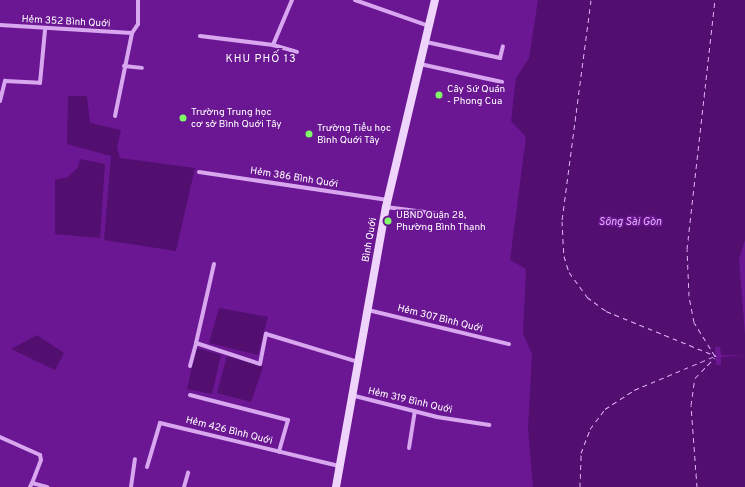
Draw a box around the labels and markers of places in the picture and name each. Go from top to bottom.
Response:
place label: Cây Sứ Quán - Phong Cua [447,83,505,106]
marker: Cây Sứ Quán - Phong Cua [434,90,444,100]
place label: Trường Trung học cơ sở Bình Quới Tây [191,106,282,130]
marker: Trường Trung học cơ sở Bình Quới Tây [178,113,188,123]
place label: Trường Tiểu học Bình Quới Tây [317,122,391,146]
marker: Trường Tiểu học Bình Quới Tây [304,129,314,139]
place label: UBND Quận 28, Phường Bình Thạnh [396,209,486,232]
marker: UBND Quận 28, Phường Bình Thạnh [383,216,393,226]

